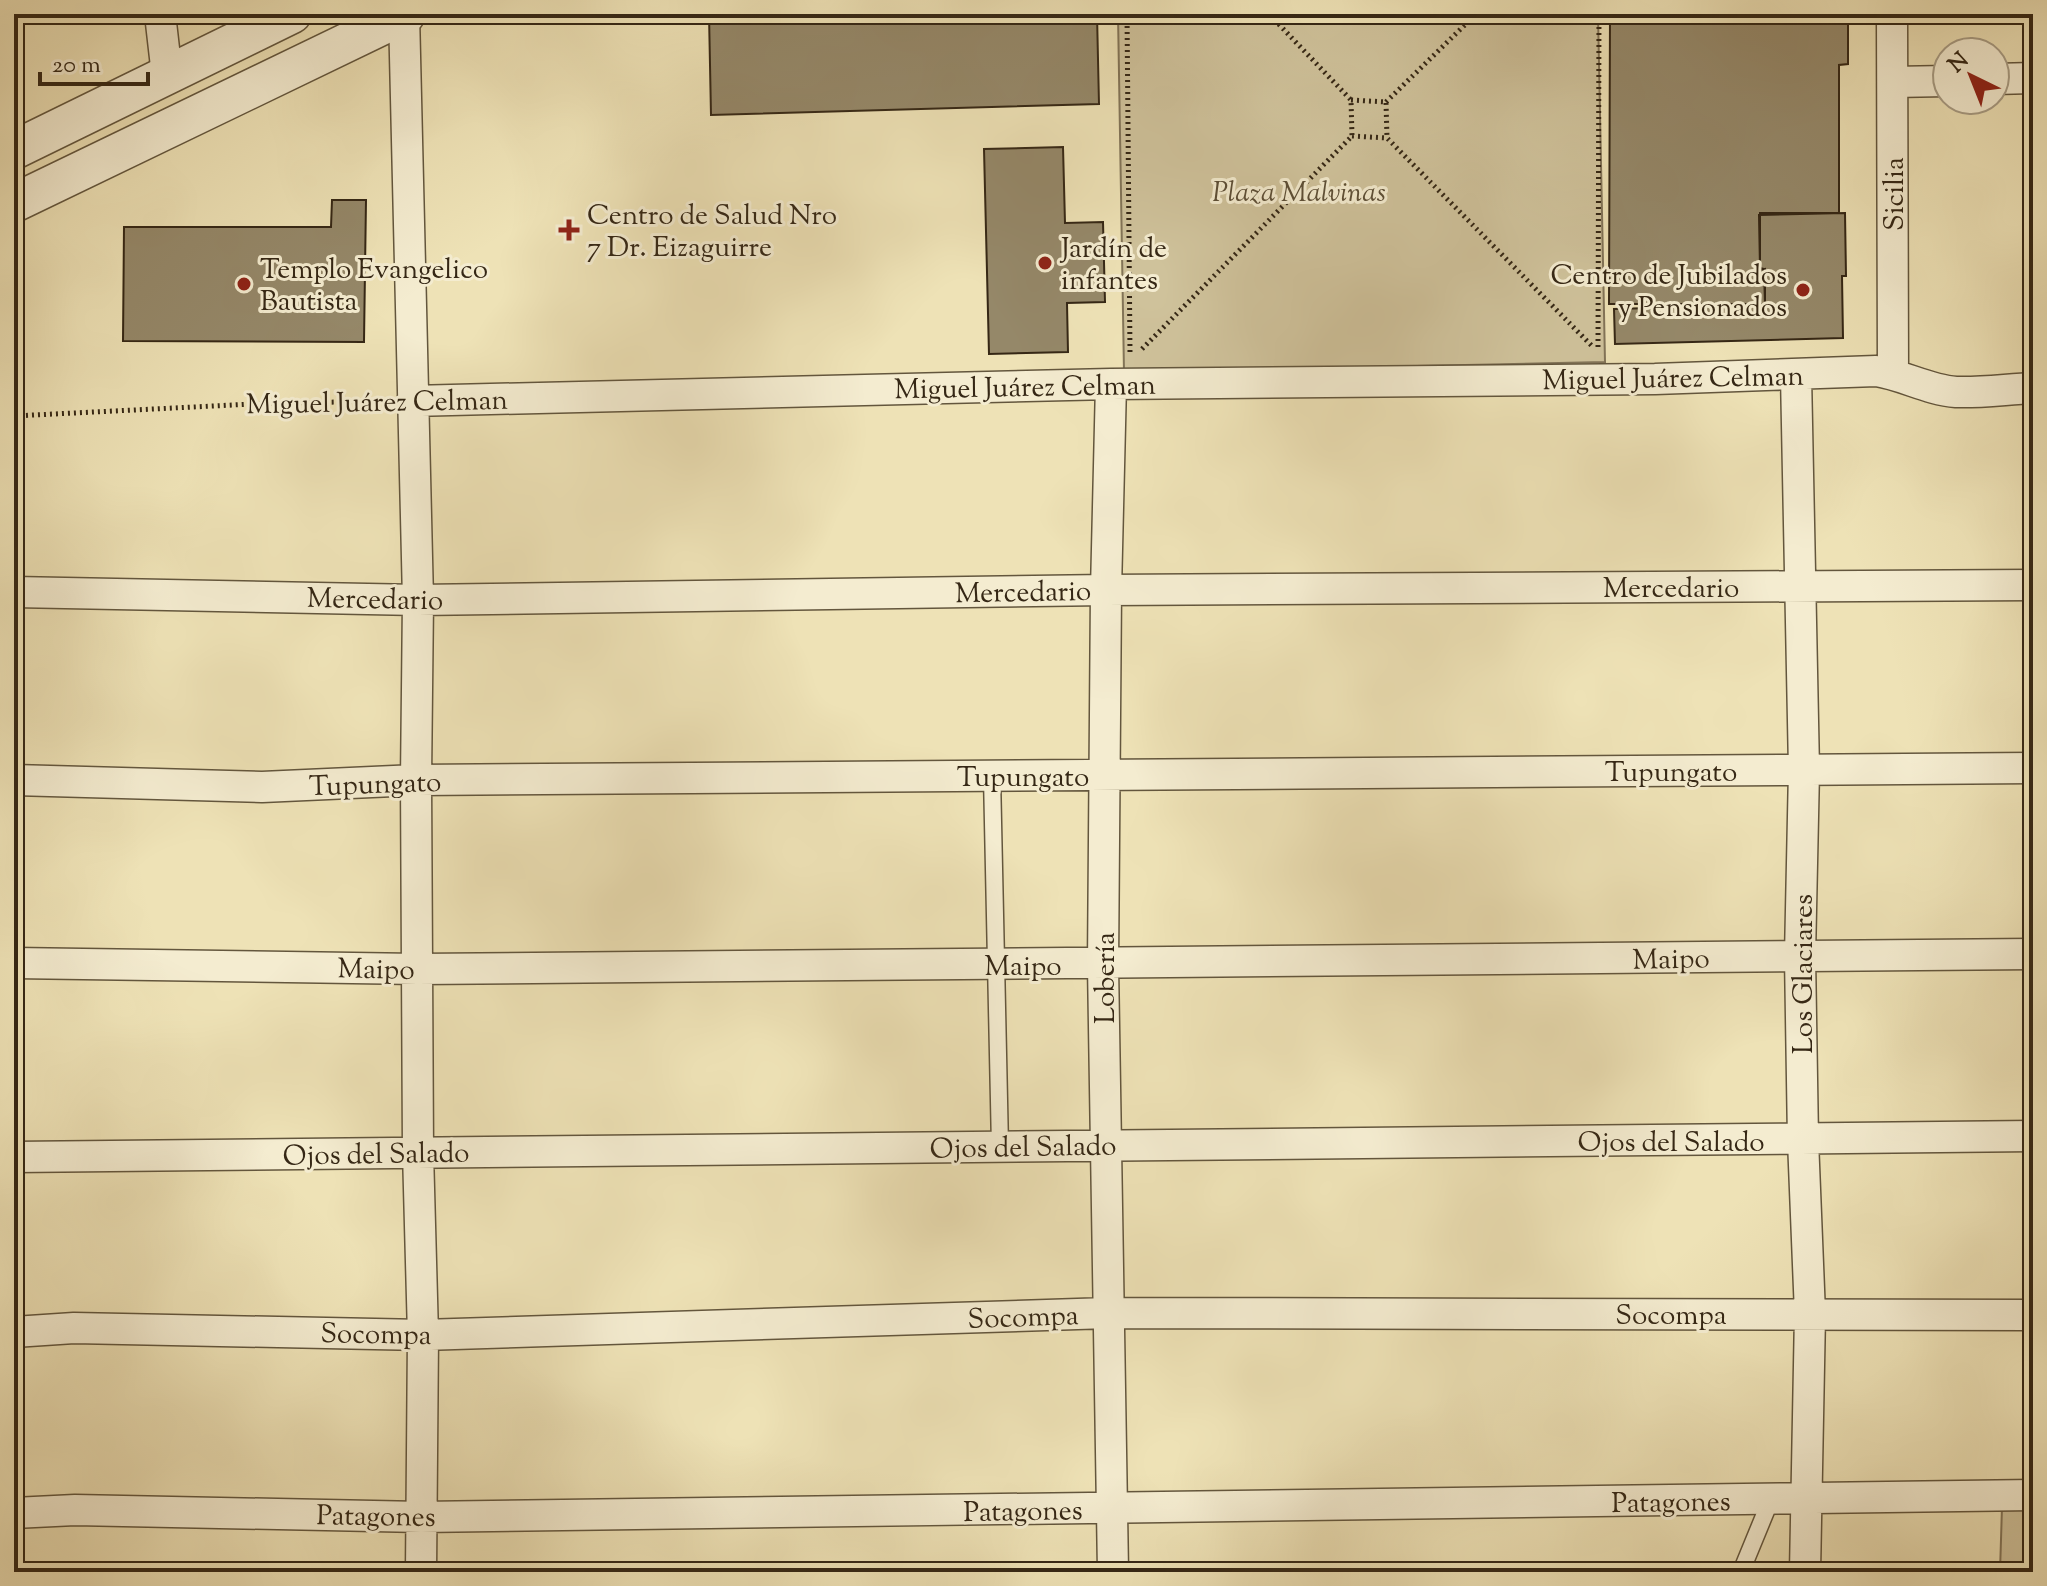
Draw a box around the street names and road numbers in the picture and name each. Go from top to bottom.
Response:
street label: Sicilia [1876,157,1916,231]
street label: Miguel Juárez Celman [1542,358,1804,402]
street label: Miguel Juárez Celman [894,367,1156,411]
street label: Miguel Juárez Celman [246,382,508,426]
street label: Mercedario [1603,570,1739,610]
street label: Mercedario [954,573,1092,615]
street label: Mercedario [306,580,444,622]
street label: Tupungato [1605,754,1737,794]
street label: Tupungato [957,759,1089,799]
street label: Tupungato [308,764,442,808]
street label: Los Glaciares [1785,894,1825,1054]
street label: Lobería [1087,932,1127,1024]
street label: Maipo [1632,940,1710,982]
street label: Maipo [984,948,1062,988]
street label: Maipo [337,950,415,992]
street label: Ojos del Salado [1577,1124,1765,1164]
street label: Ojos del Salado [929,1127,1117,1171]
street label: Ojos del Salado [282,1134,470,1178]
street label: Socompa [967,1297,1080,1341]
street label: Socompa [1615,1297,1727,1337]
street label: Socompa [320,1315,432,1357]
street label: Patagones [1611,1483,1731,1525]
street label: Patagones [963,1492,1083,1534]
street label: Patagones [316,1497,436,1539]

